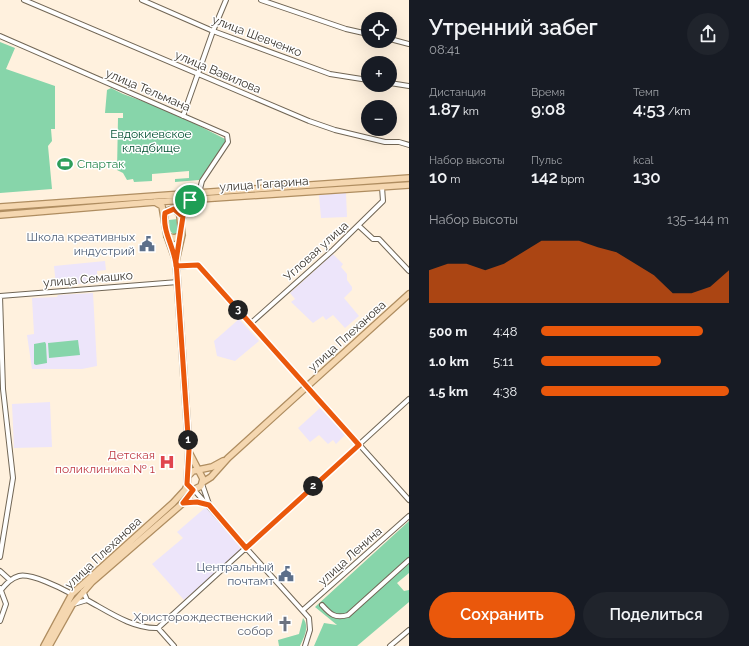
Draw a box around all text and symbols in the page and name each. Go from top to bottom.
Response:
street label: улица Шевченко [210,12,304,60]
map controls [361,12,397,136]
button: locate [361,12,397,48]
button: share [687,13,729,55]
text: Утренний забег [429,14,598,40]
text: 08:41 [429,42,460,57]
street label: улица Вавилова [173,48,263,96]
button: + [361,56,397,92]
street label: улица Тельмана [103,66,193,114]
text: Дистанция [429,86,486,99]
text: Время [531,86,565,99]
text: Темп [633,86,659,99]
text: 1.87 [429,99,460,119]
text: 9:08 [531,99,565,119]
text: 4:53 [633,99,665,119]
button: − [361,100,397,136]
text: km [460,105,479,118]
text: /km [665,105,690,118]
park label: Евдокиевское кладбище [110,127,192,155]
text: Набор высоты [429,154,504,167]
text: Пульс [531,154,562,167]
text: kcal [633,154,654,167]
sports icon: Спартак [56,155,74,173]
place label: Спартак [77,157,124,171]
text: 10 [429,167,447,187]
text: 142 [531,167,558,187]
text: 130 [633,167,661,187]
text: m [447,173,460,186]
text: bpm [558,173,584,186]
street label: улица Гагарина [219,174,309,194]
pin [173,183,207,217]
icon: arrive [179,189,201,211]
text: Набор высоты [429,212,518,227]
text: 135–144 m [667,212,729,227]
street label: Угловая улица [281,218,351,284]
place label: Школа креативных индустрий [27,230,135,258]
public building icon: Школа креативных индустрий [138,235,156,253]
street label: улица Семашко [43,268,133,290]
street label: улица Плеханова [306,298,388,374]
pin: 3 [228,300,248,320]
text: 3 [235,303,241,316]
text: 500 m [429,324,467,339]
text: 4:48 [493,324,517,339]
text: 1.0 km [429,354,469,369]
text: 5:11 [493,354,514,369]
text: 1.5 km [429,384,468,399]
text: 4:38 [493,384,517,399]
pin: 1 [178,430,198,450]
text: 1 [185,433,191,446]
place label: Детская поликлиника № 1 [55,448,155,476]
hospital icon: Детская поликлиника № 1 [158,453,176,471]
pin: 2 [303,476,323,496]
text: 2 [310,479,316,492]
street label: улица Плеханова [62,514,144,592]
street label: улица Ленина [315,524,385,588]
place label: Центральный почтамт [197,560,274,588]
public building icon: Центральный почтамт [277,565,295,583]
button: Сохранить [429,592,575,638]
button: Поделиться [583,592,729,638]
place label: Христорождественский собор [134,610,273,638]
church icon: Христорождественский собор [276,615,294,633]

